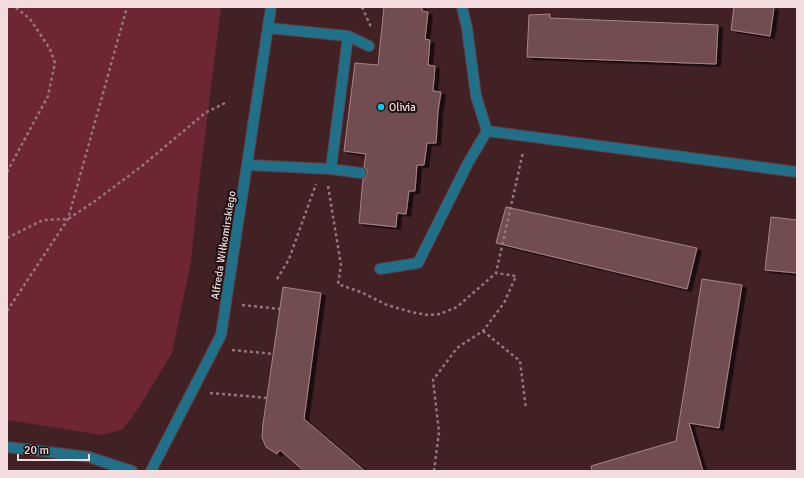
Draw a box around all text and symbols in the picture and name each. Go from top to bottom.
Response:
place label: Olivia [389,101,416,114]
marker: Olivia [376,102,386,112]
street label: Alfreda Wiłkomirskiego [208,190,239,300]
scale bar [18,436,89,462]
text: 20 m [24,443,49,458]

